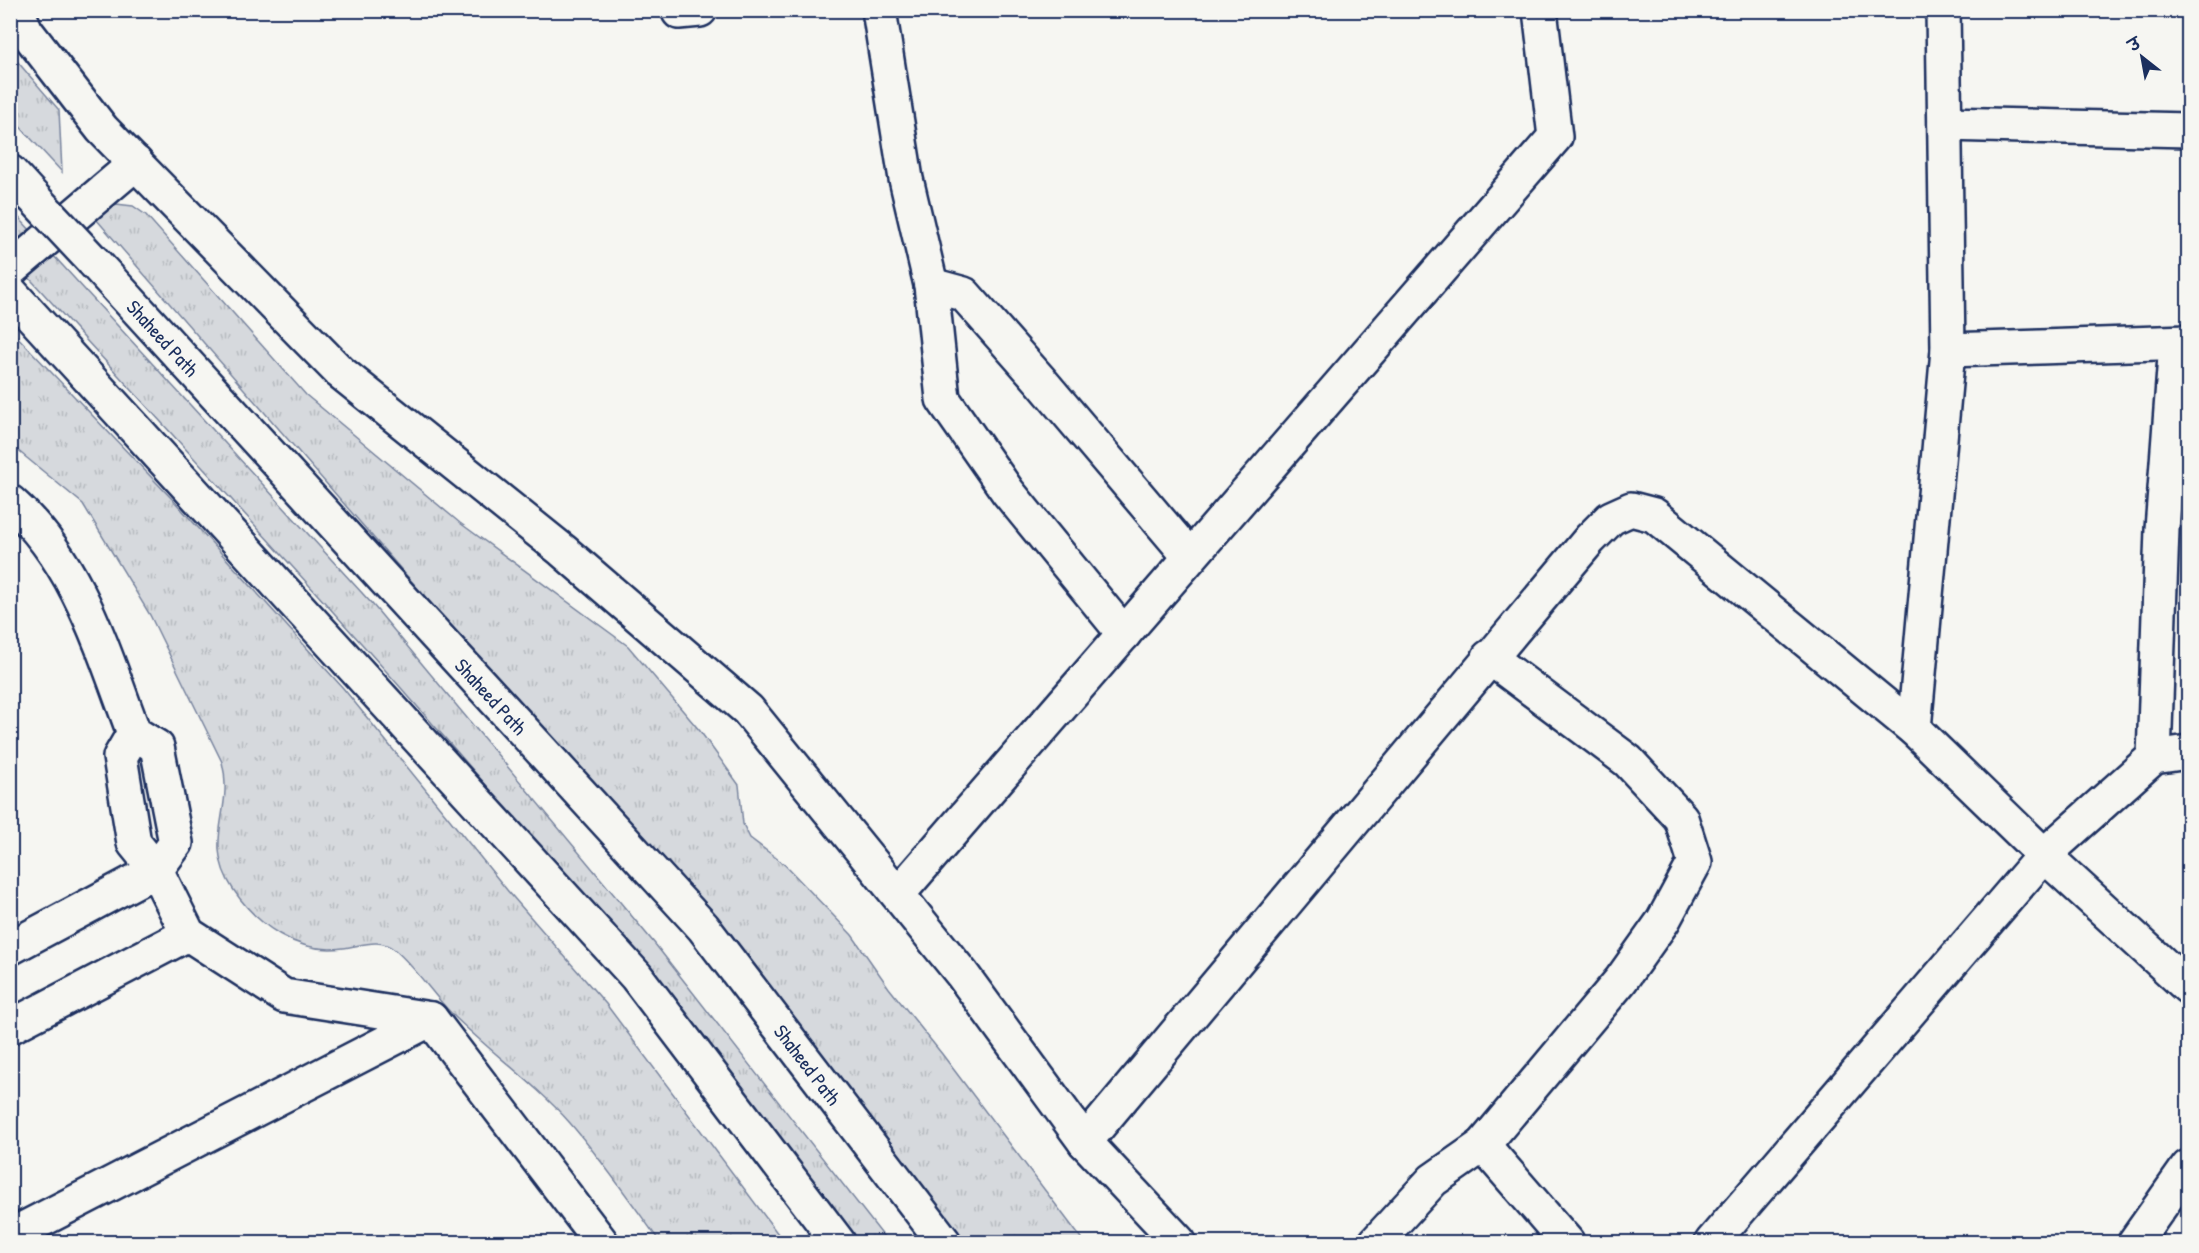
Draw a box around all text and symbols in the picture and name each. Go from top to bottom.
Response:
north arrow [2112,27,2172,87]
text: उ [2122,31,2146,57]
street label: Shaheed Path [121,294,205,382]
street label: Shaheed Path [449,652,534,740]
street label: Shaheed Path [768,1018,848,1110]

